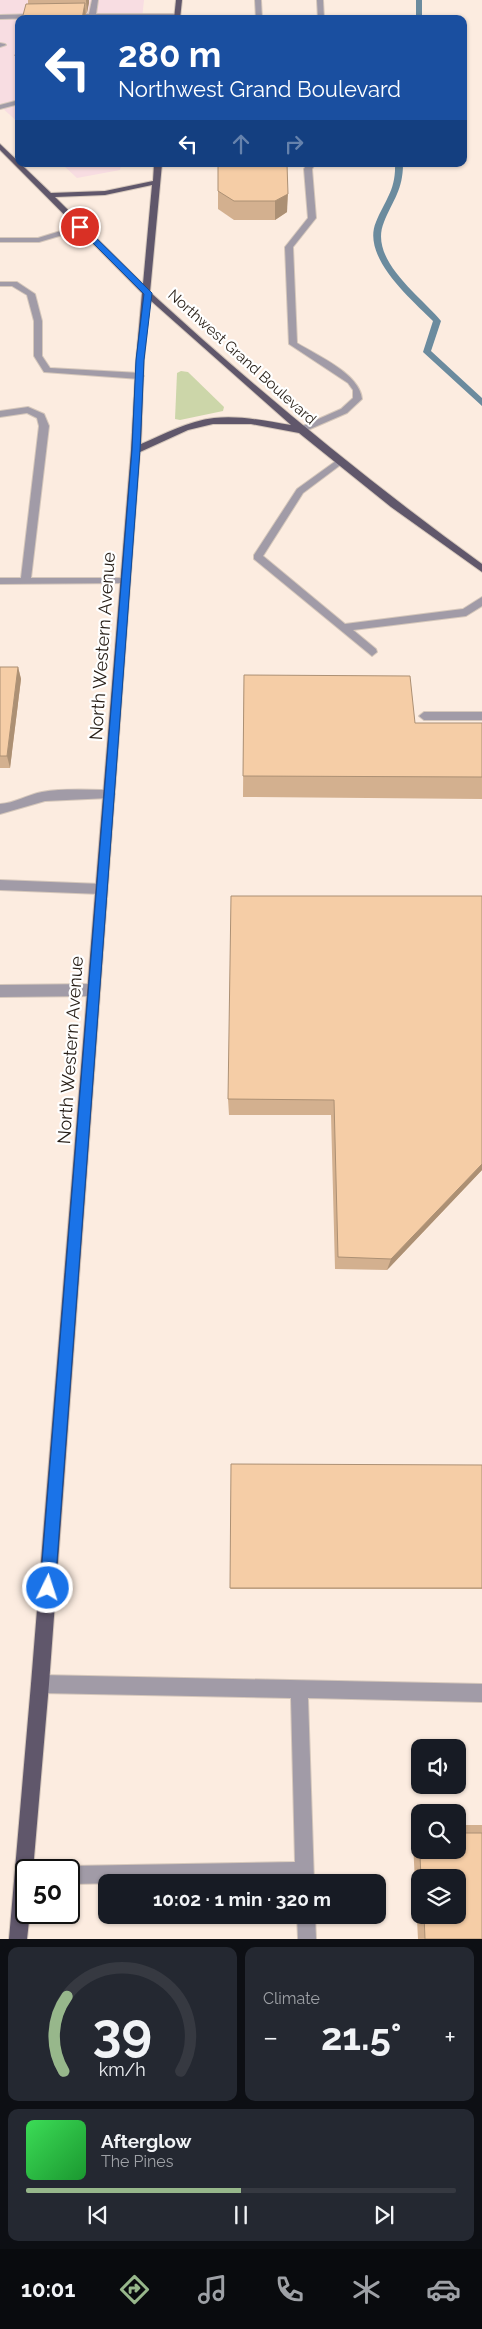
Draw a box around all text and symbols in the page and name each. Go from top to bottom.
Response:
text: 280 m [118,34,221,75]
icon: left [35,35,100,100]
text: Northwest Grand Boulevard [118,76,401,102]
icon: left [174,130,202,158]
icon: ahead [227,130,255,158]
icon: right [280,130,308,158]
pin [59,206,101,248]
icon: arrive [66,213,94,241]
street label: Northwest Grand Boulevard [164,286,320,428]
street label: North Western Avenue [85,551,119,741]
street label: North Western Avenue [53,955,87,1145]
position arrow [21,1561,73,1613]
map controls [411,1739,466,1924]
button: sound [411,1739,466,1794]
button: search [411,1804,466,1859]
speed limit sign: 50 [15,1859,80,1924]
button: layers [411,1869,466,1924]
text: 10:02 · 1 min · 320 m [153,1888,331,1910]
text: Climate [263,1989,320,2008]
text: 39 [93,2001,152,2062]
text: 21.5° [321,2014,402,2059]
text: − [263,2021,278,2054]
text: + [444,2021,456,2054]
text: km/h [99,2059,146,2080]
text: Afterglow [101,2130,191,2152]
text: The Pines [101,2152,173,2171]
icon: previous [84,2201,112,2229]
icon: pause [227,2201,255,2229]
icon: next [370,2201,398,2229]
icon: directions [117,2272,152,2307]
icon: music [195,2272,230,2307]
icon: phone [272,2272,307,2307]
icon: climate [349,2272,384,2307]
icon: car [426,2272,461,2307]
text: 10:01 [21,2276,75,2302]

